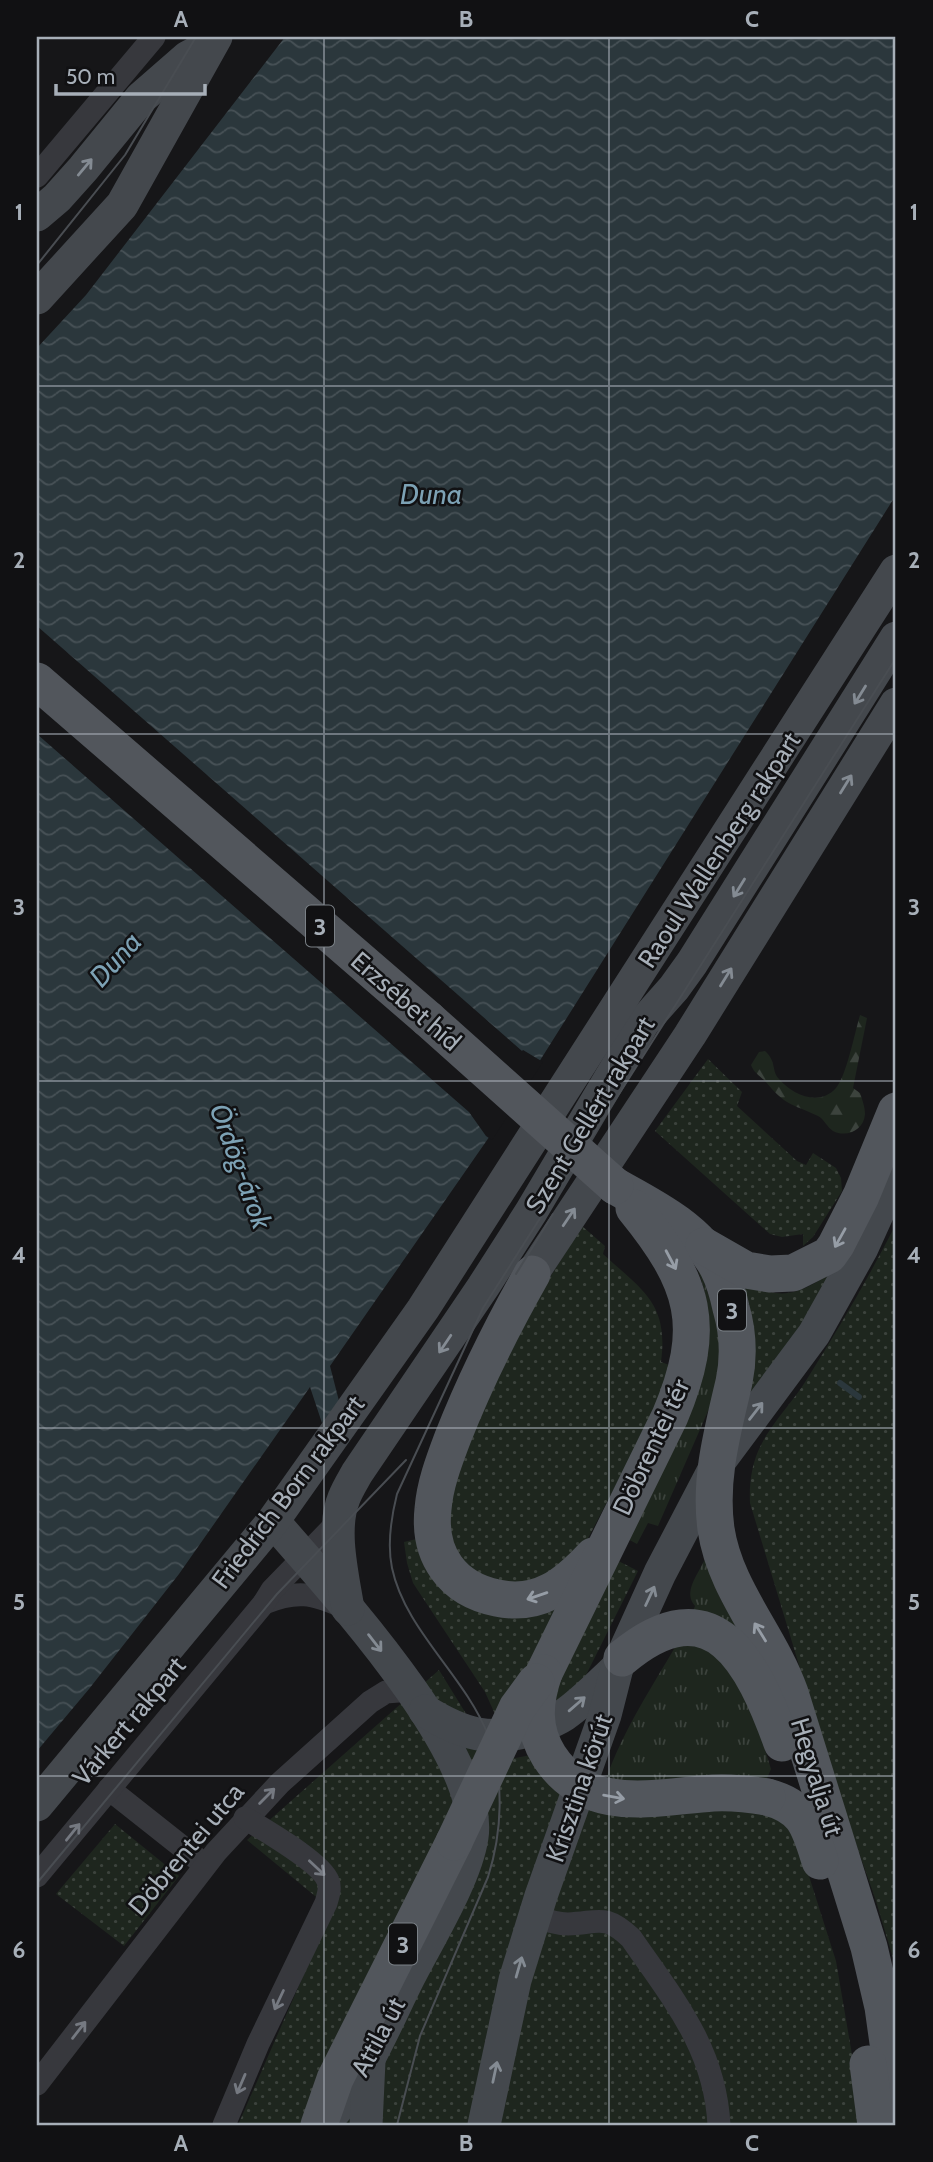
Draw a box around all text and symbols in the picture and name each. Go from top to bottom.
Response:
text: A [174,5,189,33]
text: B [459,5,473,33]
text: C [745,5,759,33]
scale bar [56,52,205,96]
text: 50 m [66,64,115,89]
one-way arrow [77,158,93,176]
text: 1 [15,198,23,226]
text: 1 [910,198,918,226]
water label: Duna [400,477,462,511]
text: 2 [13,546,25,574]
text: 2 [908,546,920,574]
one-way arrow [852,685,866,705]
street label: Raoul Wallenberg rakpart [631,726,807,974]
one-way arrow [839,775,854,794]
one-way arrow [731,878,746,897]
text: 3 [13,893,25,921]
text: 3 [908,893,920,921]
road number: 3 [306,906,334,946]
water label: Duna [82,925,148,993]
street label: Erzsébet híd [345,945,467,1057]
one-way arrow [719,968,734,987]
street label: Szent Gellért rakpart [519,1011,662,1219]
water label: Ördög-árok [203,1099,280,1234]
one-way arrow [562,1208,577,1227]
one-way arrow [833,1227,846,1248]
text: 4 [12,1241,26,1269]
text: 4 [907,1241,921,1269]
one-way arrow [664,1249,678,1270]
road number: 3 [718,1290,746,1330]
one-way arrow [438,1334,452,1353]
street label: Döbrentei tér [606,1373,697,1520]
street label: Friedrich Born rakpart [205,1389,371,1595]
one-way arrow [748,1402,763,1420]
one-way arrow [644,1585,657,1607]
text: 5 [13,1588,25,1616]
text: 5 [908,1588,920,1616]
one-way arrow [526,1591,548,1604]
one-way arrow [752,1623,767,1642]
one-way arrow [367,1633,383,1651]
street label: Várkert rakpart [66,1650,192,1792]
one-way arrow [568,1696,586,1712]
street label: Krisztina körút [539,1709,619,1866]
street label: Hegyalja út [784,1714,850,1840]
street label: Döbrentei utca [121,1776,251,1922]
one-way arrow [259,1787,276,1804]
one-way arrow [602,1791,625,1804]
one-way arrow [65,1824,81,1842]
one-way arrow [308,1860,325,1877]
road number: 3 [389,1924,417,1965]
text: 6 [13,1936,25,1964]
text: 6 [908,1936,920,1964]
one-way arrow [513,1956,526,1978]
one-way arrow [272,1989,285,2010]
street label: Attila út [344,1992,412,2082]
one-way arrow [72,2022,87,2040]
one-way arrow [489,2061,503,2084]
one-way arrow [234,2073,247,2095]
text: A [174,2129,189,2157]
text: B [459,2129,473,2157]
text: C [745,2129,759,2157]

